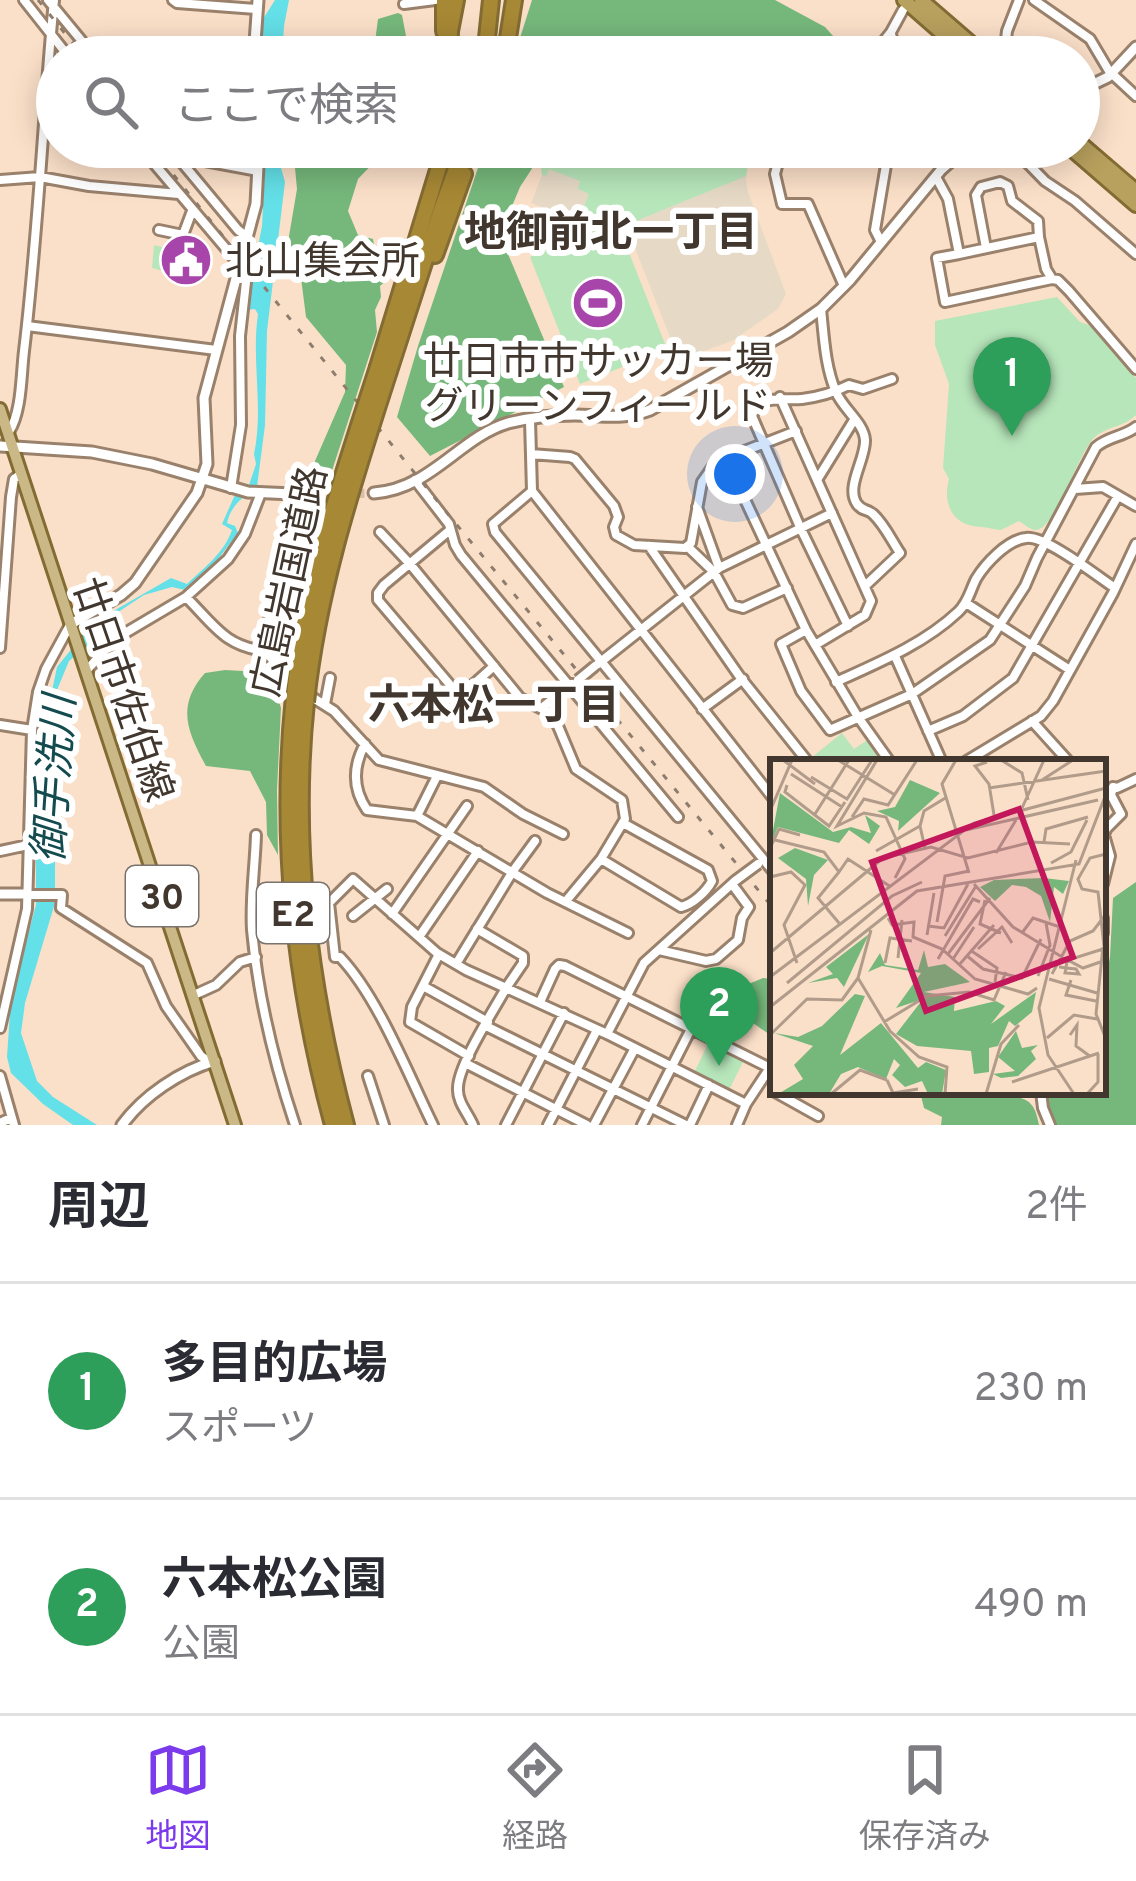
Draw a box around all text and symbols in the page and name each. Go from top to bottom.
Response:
search box [36,36,1100,168]
icon: search [78,69,144,135]
text: ここで検索 [174,80,399,137]
district label: 地御前北一丁目 [464,209,758,262]
public building icon: 北山集会所 [158,232,214,288]
place label: 北山集会所 [225,240,420,289]
sports icon: 廿日市市サッカー場 グリーンフィールド [570,275,626,331]
pin: 1 [973,337,1051,436]
place label: 廿日市市サッカー場 グリーンフィールド [422,340,774,434]
your location [705,444,765,504]
street label: 広島岩国道路 [244,462,341,701]
street label: 廿日市佐伯線 [58,572,181,809]
district label: 六本松一丁目 [368,682,620,735]
water label: 御手洗川 [25,690,90,865]
inset map [770,759,1106,1095]
road number: 30 [126,866,198,926]
road number: E2 [257,883,329,943]
pin: 2 [680,967,758,1066]
text: 周辺 [48,1178,150,1243]
text: 2件 [1025,1184,1088,1233]
text: 多目的広場 [162,1338,387,1395]
text: 1 [79,1366,95,1415]
text: 230 m [974,1366,1088,1415]
text: スポーツ [162,1406,317,1455]
text: 六本松公園 [162,1554,387,1611]
text: 2 [75,1582,99,1631]
text: 490 m [974,1582,1088,1631]
text: 公園 [162,1622,240,1671]
tab: 地図 [145,1737,211,1860]
tab: 経路 [502,1737,568,1860]
tab: 保存済み [859,1737,991,1860]

